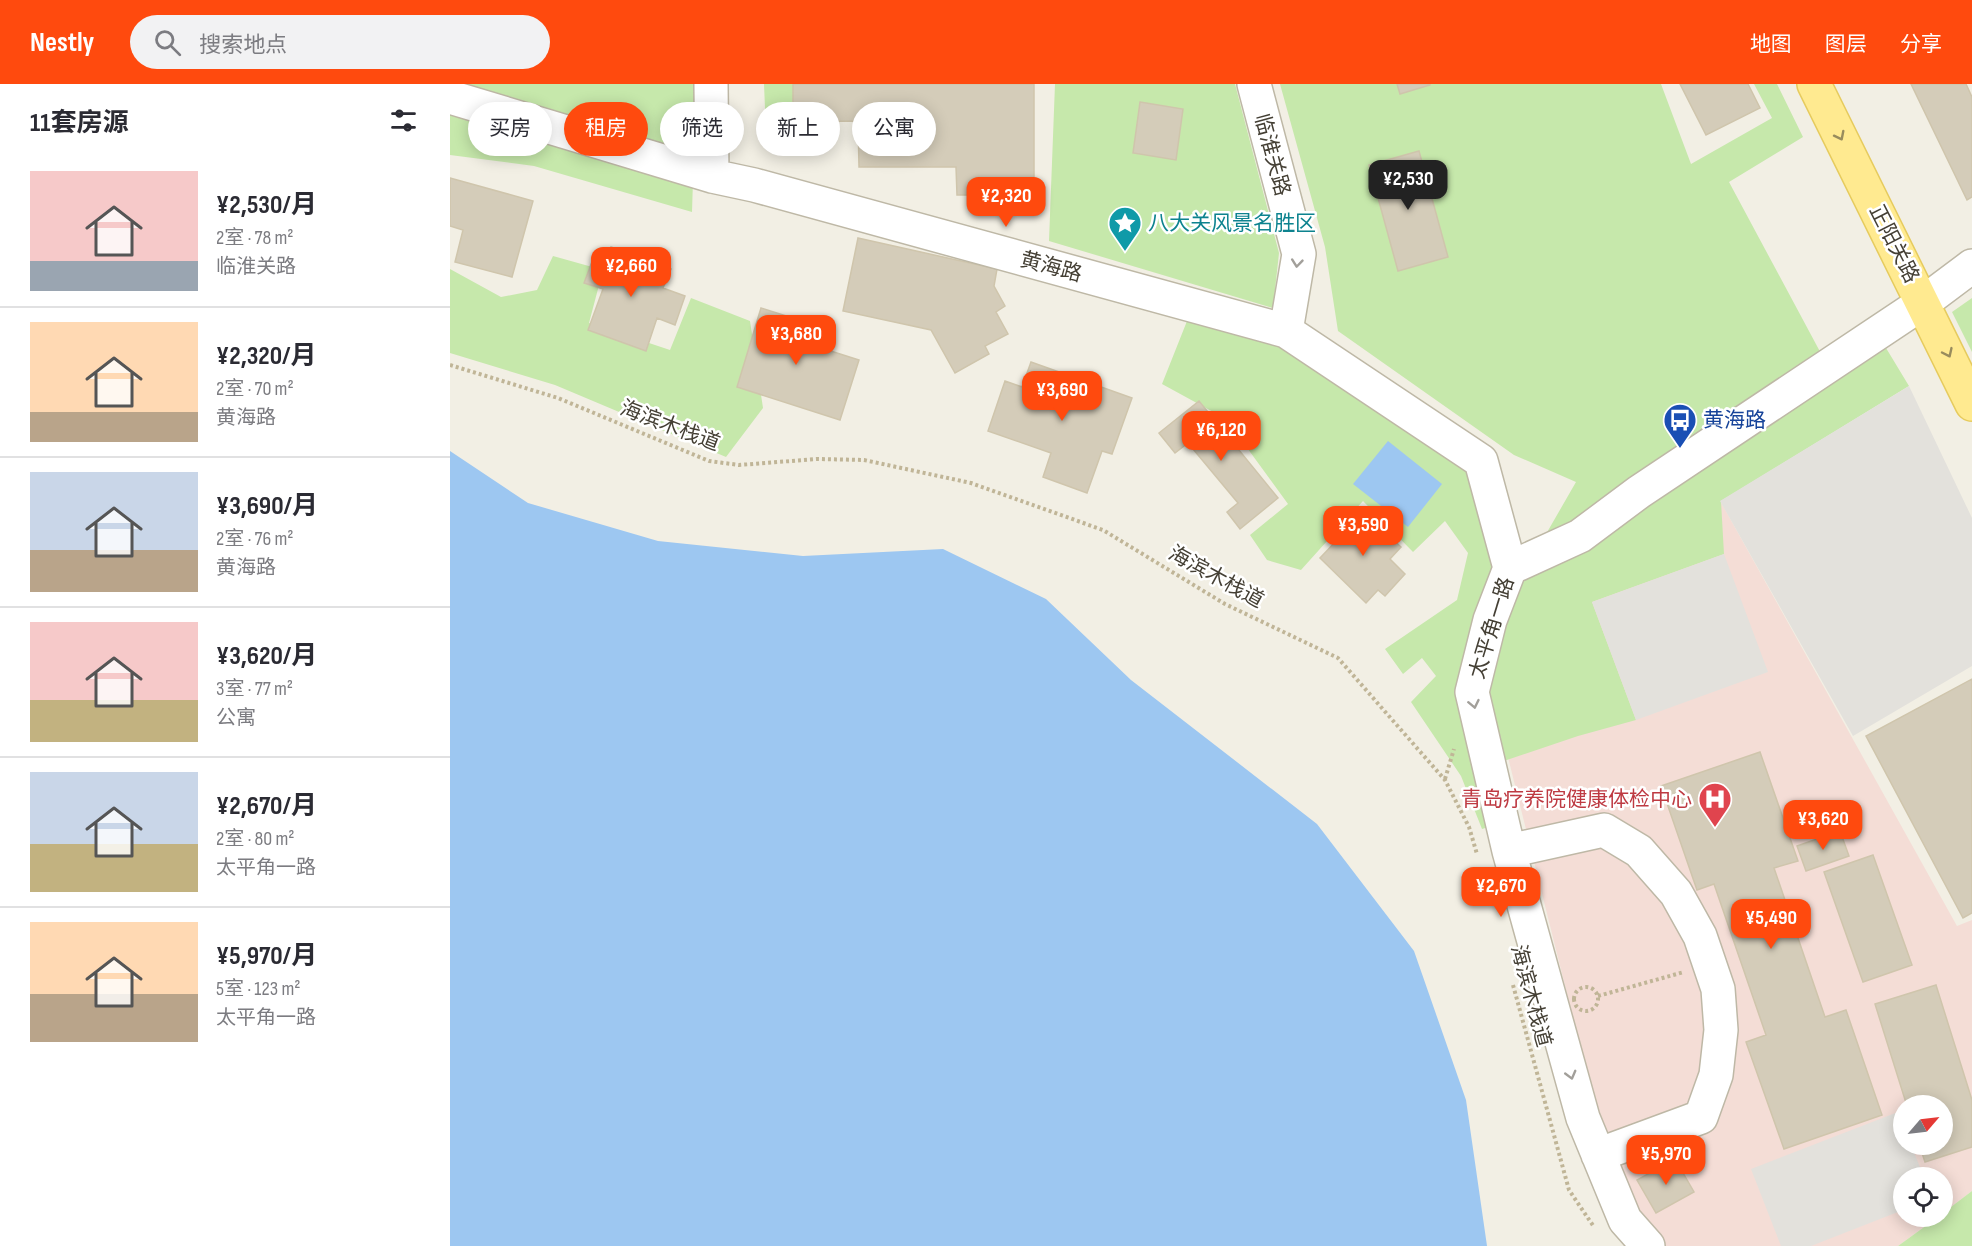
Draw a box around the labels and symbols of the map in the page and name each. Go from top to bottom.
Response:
street label: 临淮关路 [1249,111,1295,199]
one-way arrow [1833,130,1845,141]
pin: ¥2,530 [1359,160,1457,211]
pin: ¥2,320 [957,177,1055,228]
street label: 正阳关路 [1864,201,1924,287]
place icon: 八大关风景名胜区 [1107,205,1143,252]
place label: 八大关风景名胜区 [1148,211,1316,236]
pin: ¥2,660 [582,247,680,298]
street label: 黄海路 [1017,247,1085,287]
one-way arrow [1291,258,1304,267]
pin: ¥3,680 [747,315,845,366]
one-way arrow [1941,347,1953,358]
pin: ¥3,690 [1013,371,1111,422]
street label: 海滨木栈道 [617,396,723,456]
bus stop icon: 黄海路 [1662,402,1698,449]
place label: 黄海路 [1703,408,1766,433]
pin: ¥6,120 [1172,411,1270,462]
pin: ¥3,590 [1314,506,1412,557]
street label: 海滨木栈道 [1164,541,1268,613]
street label: 太平角一路 [1465,574,1519,682]
one-way arrow [1467,699,1480,709]
hospital icon: 青岛疗养院健康体检中心 [1697,781,1733,828]
place label: 青岛疗养院健康体检中心 [1461,787,1692,812]
pin: ¥3,620 [1774,800,1872,851]
pin: ¥2,670 [1452,867,1550,918]
pin: ¥5,490 [1722,899,1820,950]
street label: 海滨木栈道 [1505,942,1557,1050]
one-way arrow [1564,1070,1576,1080]
north arrow [1893,1095,1953,1155]
pin: ¥5,970 [1617,1135,1715,1186]

